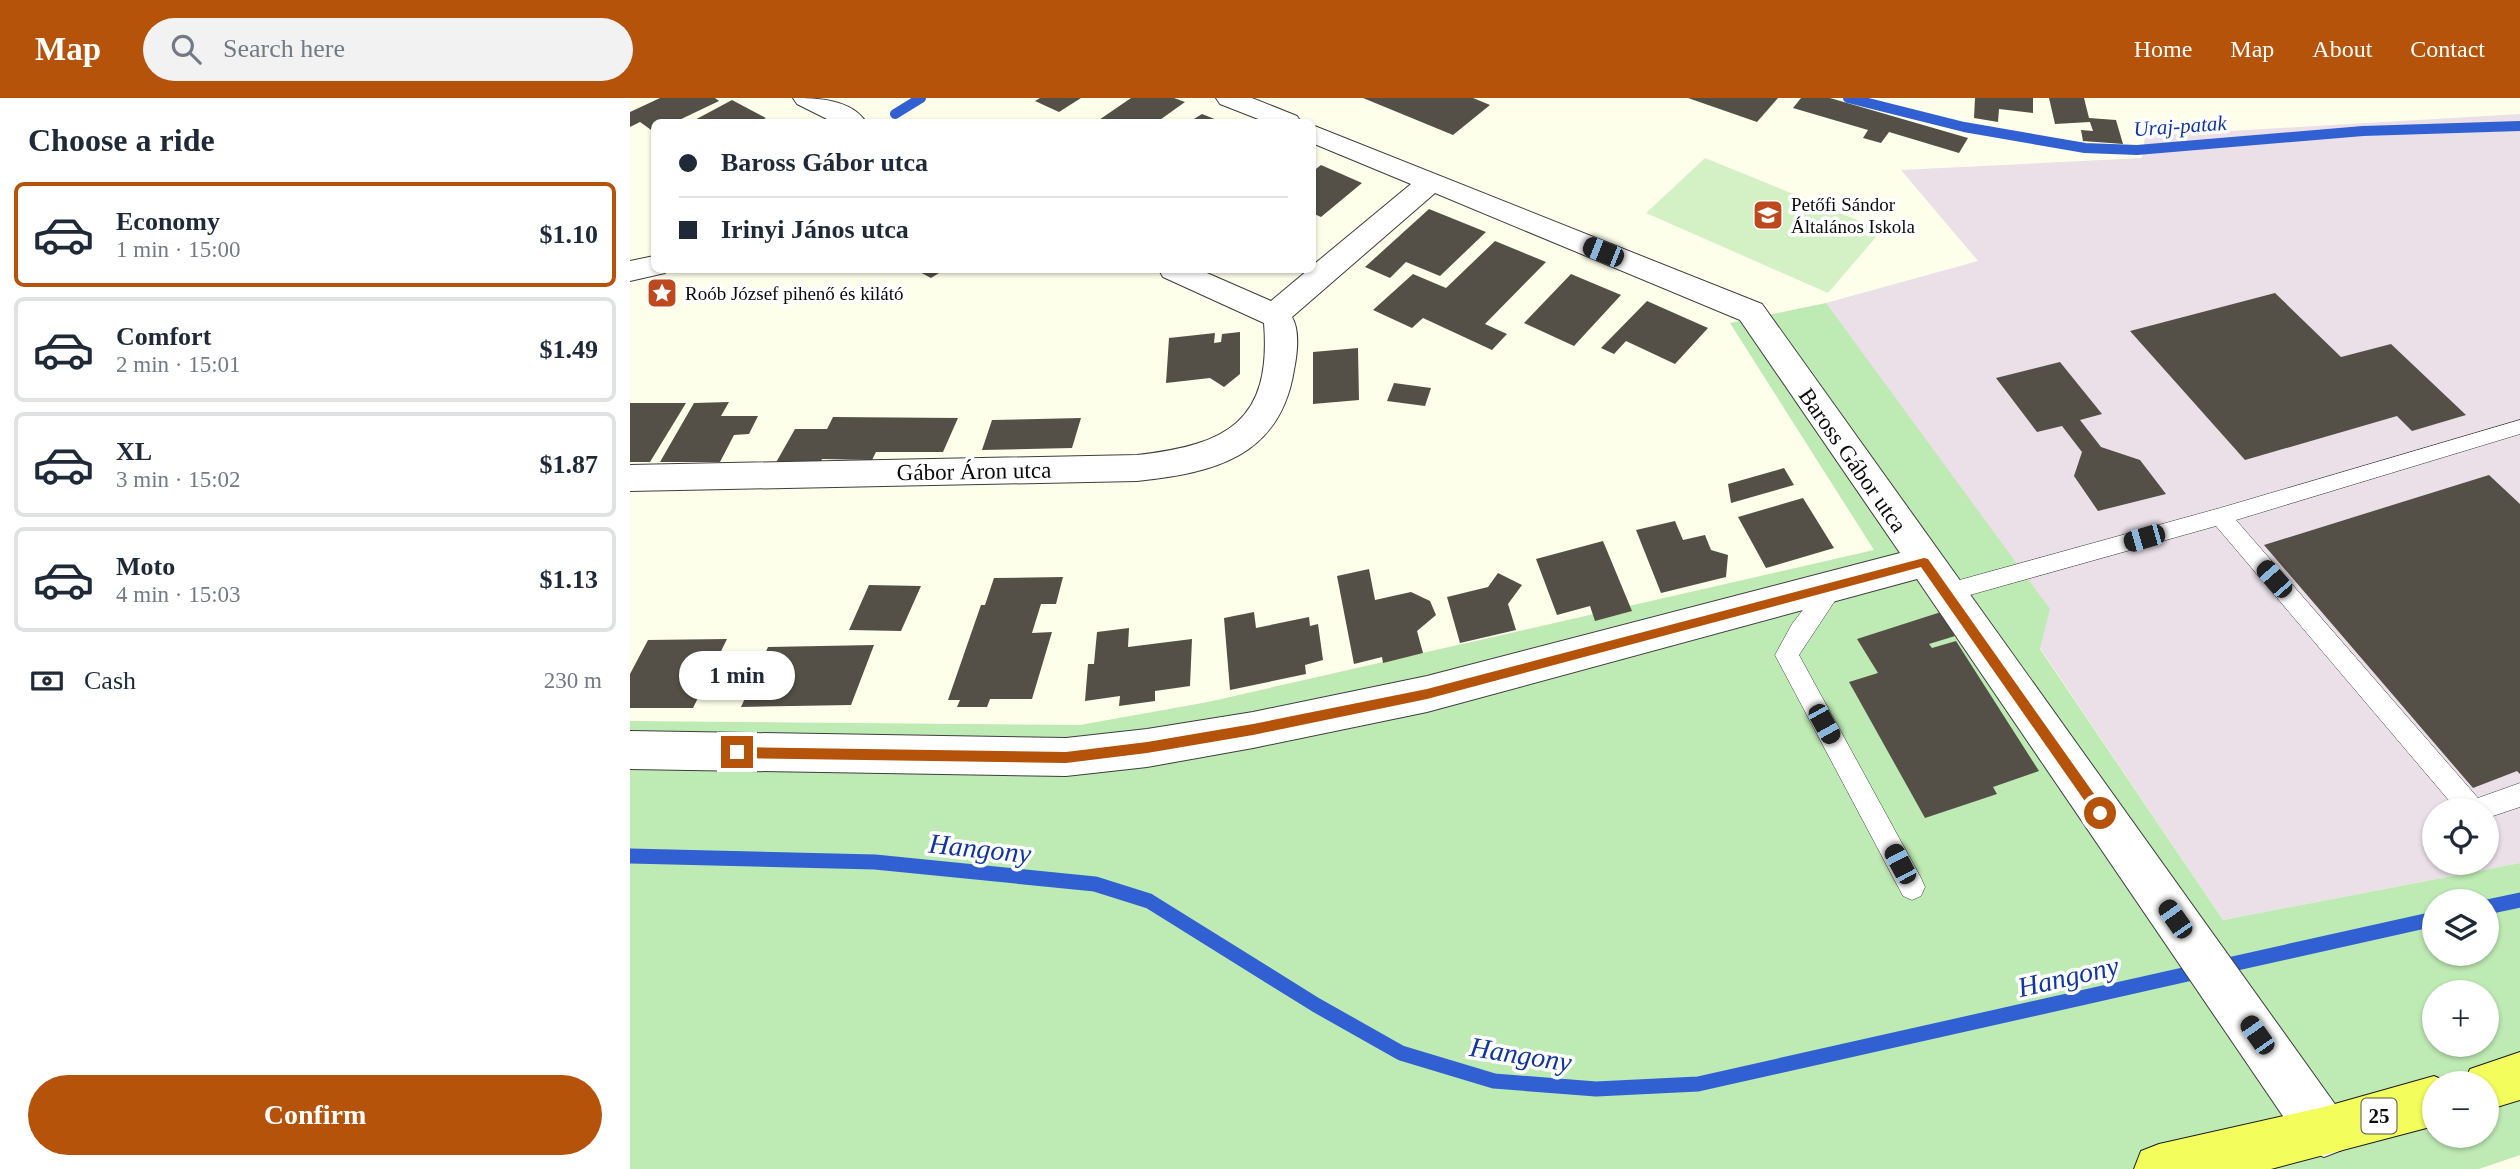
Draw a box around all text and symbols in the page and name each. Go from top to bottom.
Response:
search box [143,18,633,81]
icon: search [167,30,205,68]
text: Map [35,31,101,67]
text: Search here [223,34,345,63]
text: Home [2134,36,2192,62]
text: Map [2230,36,2274,62]
text: About [2312,36,2372,62]
text: Contact [2410,36,2485,62]
water label: Uraj-patak [2133,111,2228,141]
text: Choose a ride [28,122,215,158]
text: Baross Gábor utca [721,148,928,177]
place label: Petőfi Sándor Általános Iskola [1791,194,1916,237]
school or university icon: Petőfi Sándor Általános Iskola [1751,198,1785,232]
icon: car [32,203,95,266]
text: Economy [116,207,220,236]
text: Irinyi János utca [721,215,909,244]
text: $1.10 [540,220,598,249]
car [1580,234,1627,270]
text: 1 min · 15:00 [116,237,241,262]
place icon: Roób József pihenő és kilátó [645,276,679,310]
place label: Roób József pihenő és kilátó [685,283,903,304]
icon: car [32,318,95,381]
text: Comfort [116,322,211,351]
text: $1.49 [540,335,598,364]
text: 2 min · 15:01 [116,352,241,377]
street label: Baross Gábor utca [1794,384,1912,537]
icon: car [32,433,95,496]
text: XL [116,437,152,466]
text: $1.87 [540,450,598,479]
street label: Gábor Áron utca [897,458,1051,485]
text: 3 min · 15:02 [116,467,241,492]
car [2121,522,2168,554]
icon: car [32,548,95,611]
text: Moto [116,552,175,581]
car [2253,556,2296,602]
text: $1.13 [540,565,598,594]
text: 4 min · 15:03 [116,582,241,607]
callout: 1 min [679,650,795,700]
icon: cash [28,662,66,700]
text: 1 min [709,663,765,688]
text: Cash [84,666,136,695]
text: 230 m [544,668,602,693]
car [1805,701,1844,747]
route end [721,736,753,768]
route start [2084,797,2116,829]
map controls [2422,798,2499,1148]
button: locate [2422,798,2499,875]
water label: Hangony [926,828,1033,869]
car [1881,841,1920,887]
button: layers [2422,889,2499,966]
car [2155,896,2196,942]
water label: Hangony [2014,950,2122,1003]
button: + [2422,980,2499,1057]
car [2237,1012,2278,1058]
water label: Hangony [1467,1031,1575,1078]
button: − [2422,1071,2499,1148]
button: Confirm [28,1075,602,1155]
road number: 25 [2362,1098,2396,1134]

